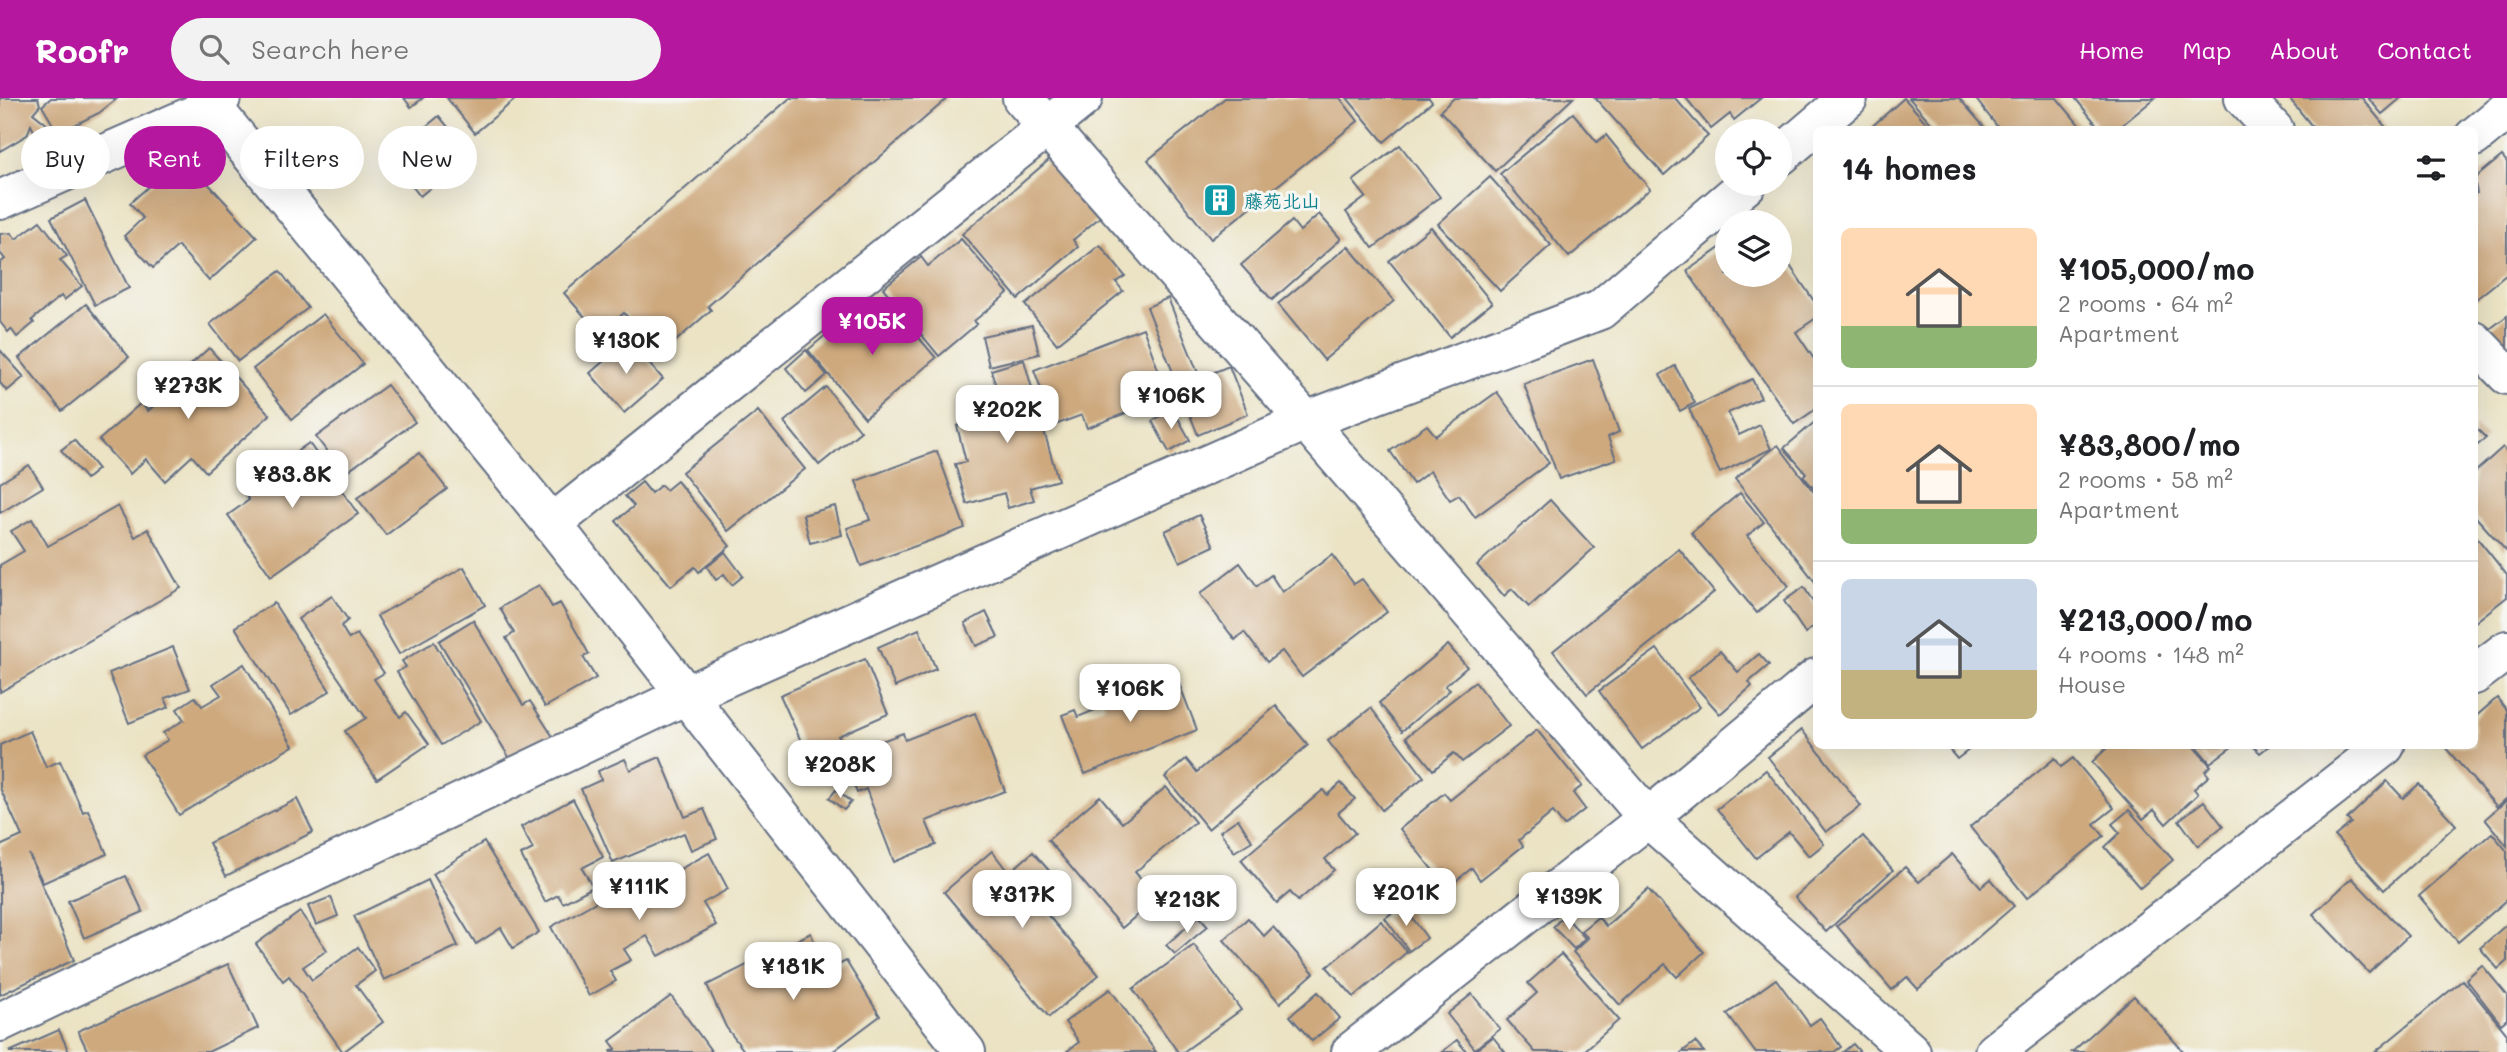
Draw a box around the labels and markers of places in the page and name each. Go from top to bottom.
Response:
building icon: 藤苑北山 [1201,181,1239,219]
place label: 藤苑北山 [1244,188,1320,213]
pin: ¥105K [823,298,921,357]
pin: ¥130K [577,316,675,376]
pin: ¥273K [139,362,237,421]
pin: ¥106K [1122,372,1220,431]
pin: ¥202K [958,386,1056,445]
pin: ¥83.8K [235,450,349,510]
pin: ¥106K [1081,664,1179,724]
pin: ¥208K [791,740,889,800]
pin: ¥111K [590,862,688,922]
pin: ¥201K [1357,868,1455,928]
pin: ¥317K [973,870,1071,930]
pin: ¥139K [1520,872,1618,932]
pin: ¥213K [1138,876,1236,935]
pin: ¥181K [744,942,842,1002]

